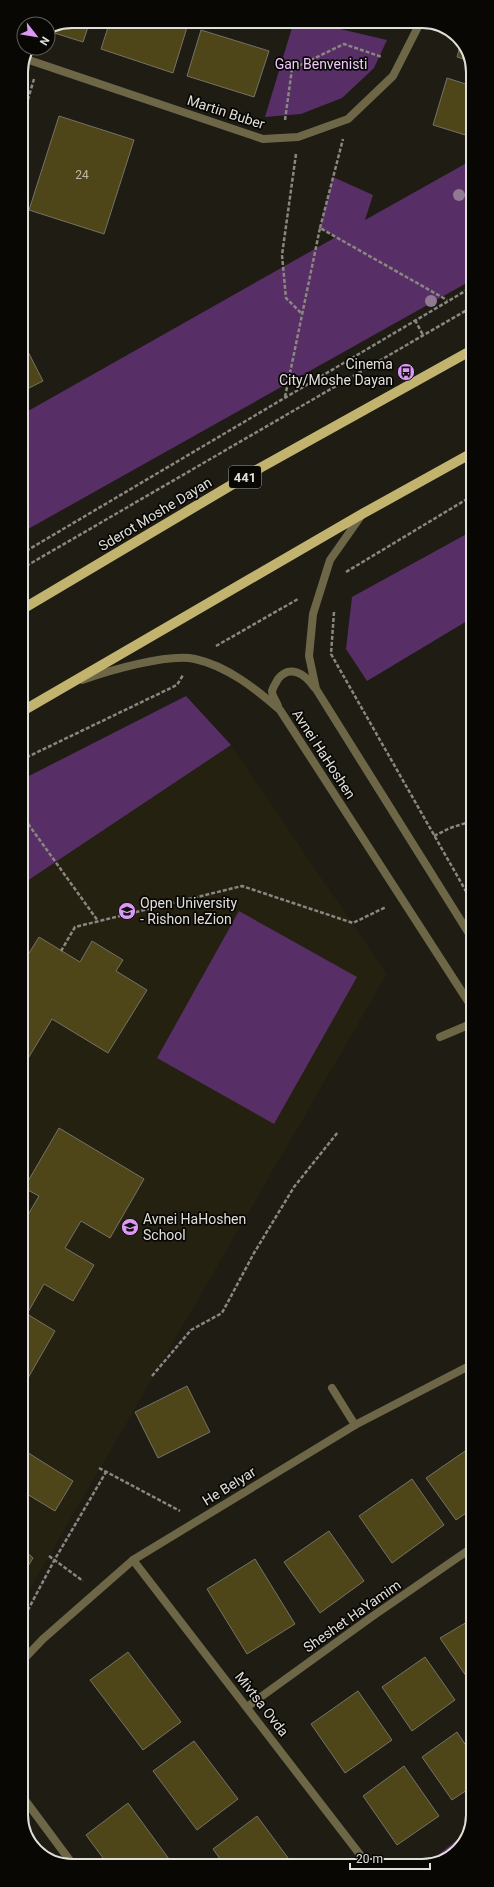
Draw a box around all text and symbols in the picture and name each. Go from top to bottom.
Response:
north arrow [16,16,56,56]
text: N [36,34,52,48]
park label: Gan Benvenisti [275,56,367,72]
street label: Martin Buber [185,92,267,132]
house number: 24 [75,168,89,182]
place label: Cinema City/Moshe Dayan [279,356,393,388]
bus stop icon: Cinema City/Moshe Dayan [396,362,416,382]
road number: 441 [229,466,261,488]
street label: Sderot Moshe Dayan [96,474,214,554]
street label: Avnei HaHoshen [289,706,359,802]
place label: Open University - Rishon leZion [140,895,237,927]
school or university icon: Open University - Rishon leZion [117,901,137,921]
place label: Avnei HaHoshen School [143,1211,246,1243]
school or university icon: Avnei HaHoshen School [120,1217,140,1237]
street label: He BeIyar [199,1463,259,1509]
street label: Sheshet HaYamim [300,1576,404,1656]
street label: Mivtsa Ovda [232,1669,292,1739]
scale bar [350,1845,430,1871]
text: 20 m [356,1852,383,1866]

